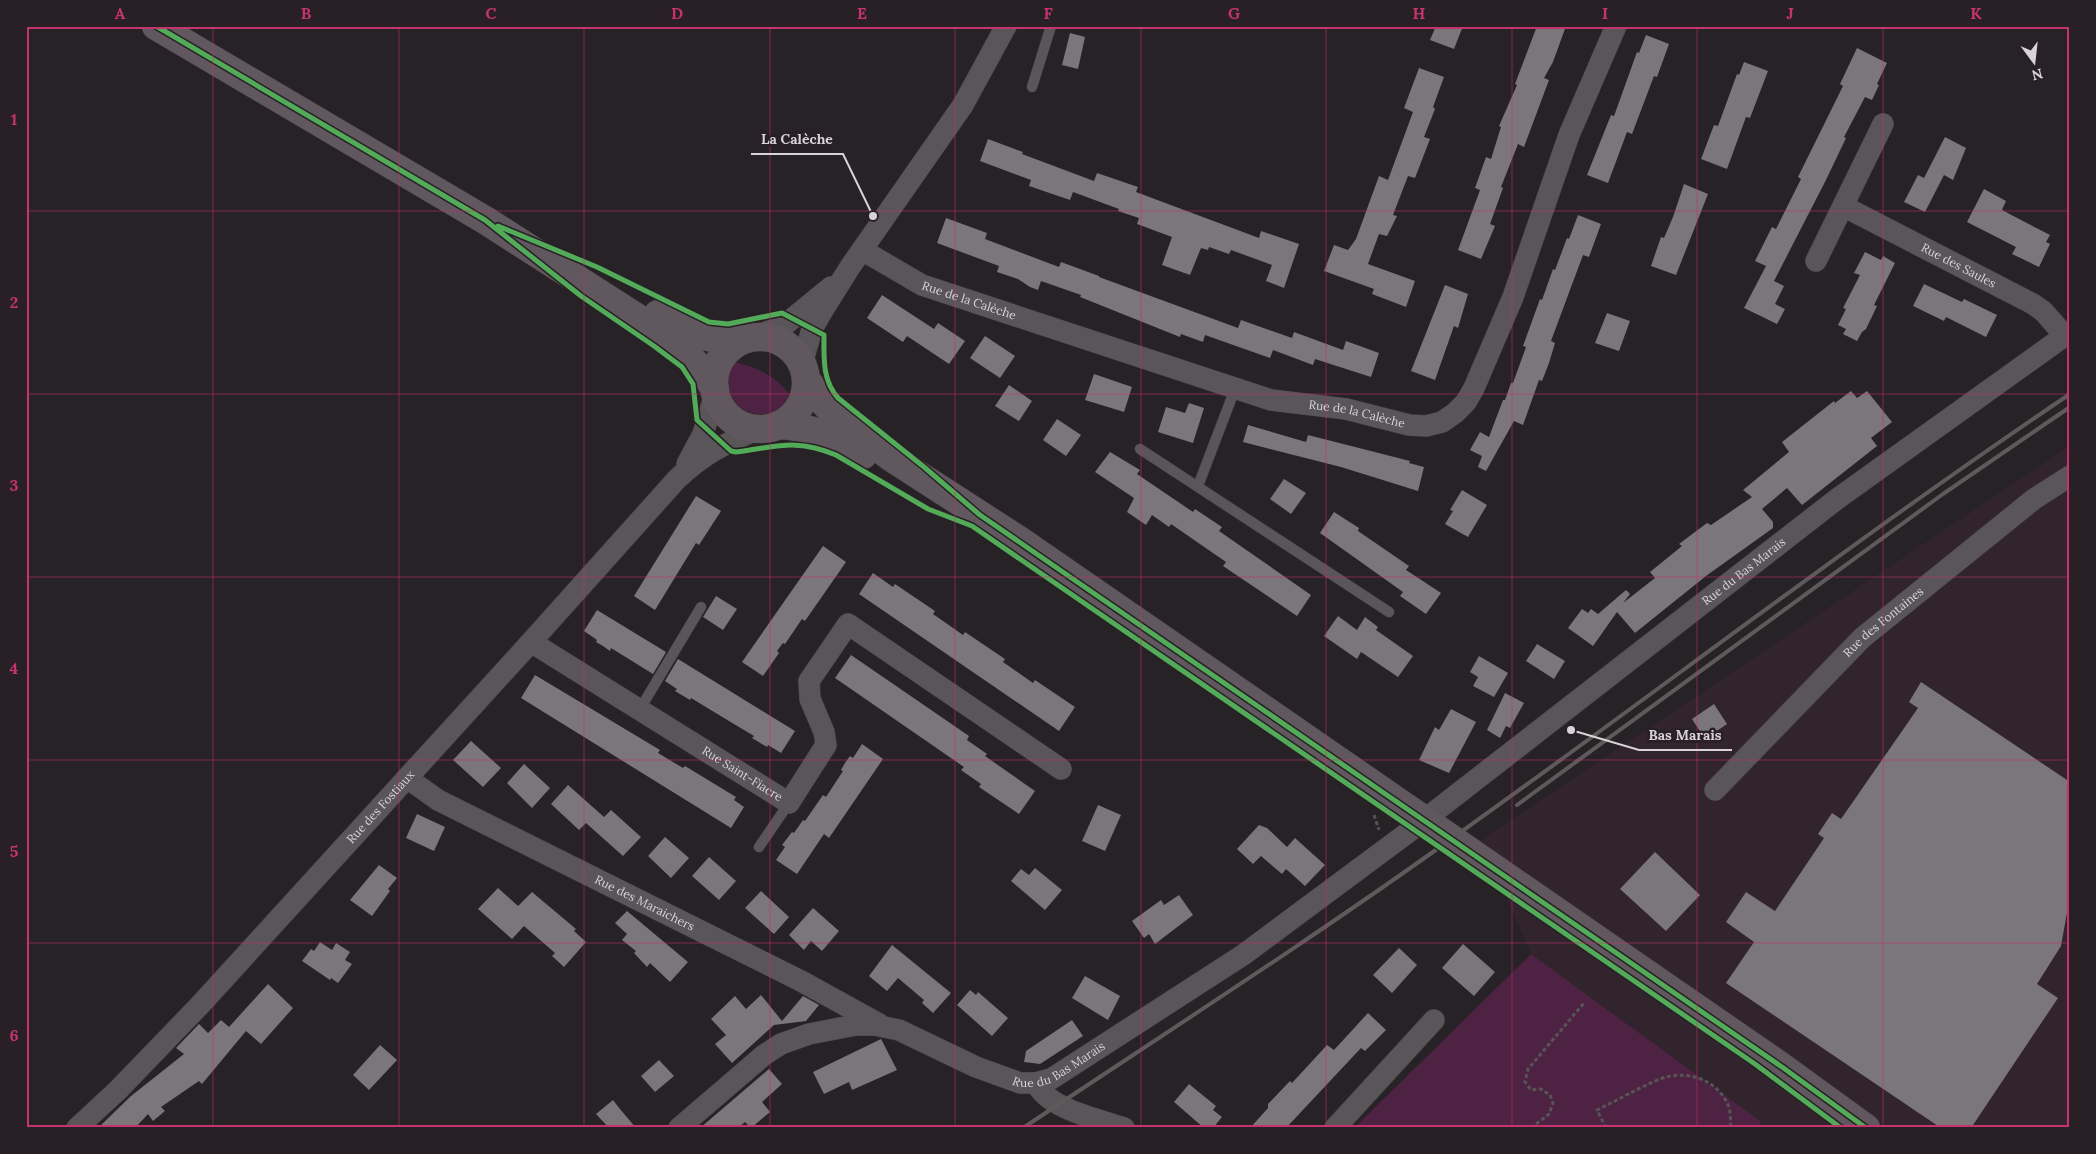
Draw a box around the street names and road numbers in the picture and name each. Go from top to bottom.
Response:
street label: Rue des Saules [1919,240,1999,291]
street label: Rue de la Calèche [920,278,1019,323]
street label: Rue de la Calèche [1308,397,1407,431]
street label: Rue du Bas Marais [1699,534,1789,608]
street label: Rue des Fontaines [1840,583,1927,660]
street label: Rue Saint-Fiacre [699,743,786,804]
street label: Rue des Fostiaux [343,767,418,846]
street label: Rue des Maraichers [593,871,698,934]
street label: Rue du Bas Marais [1011,1038,1108,1090]

